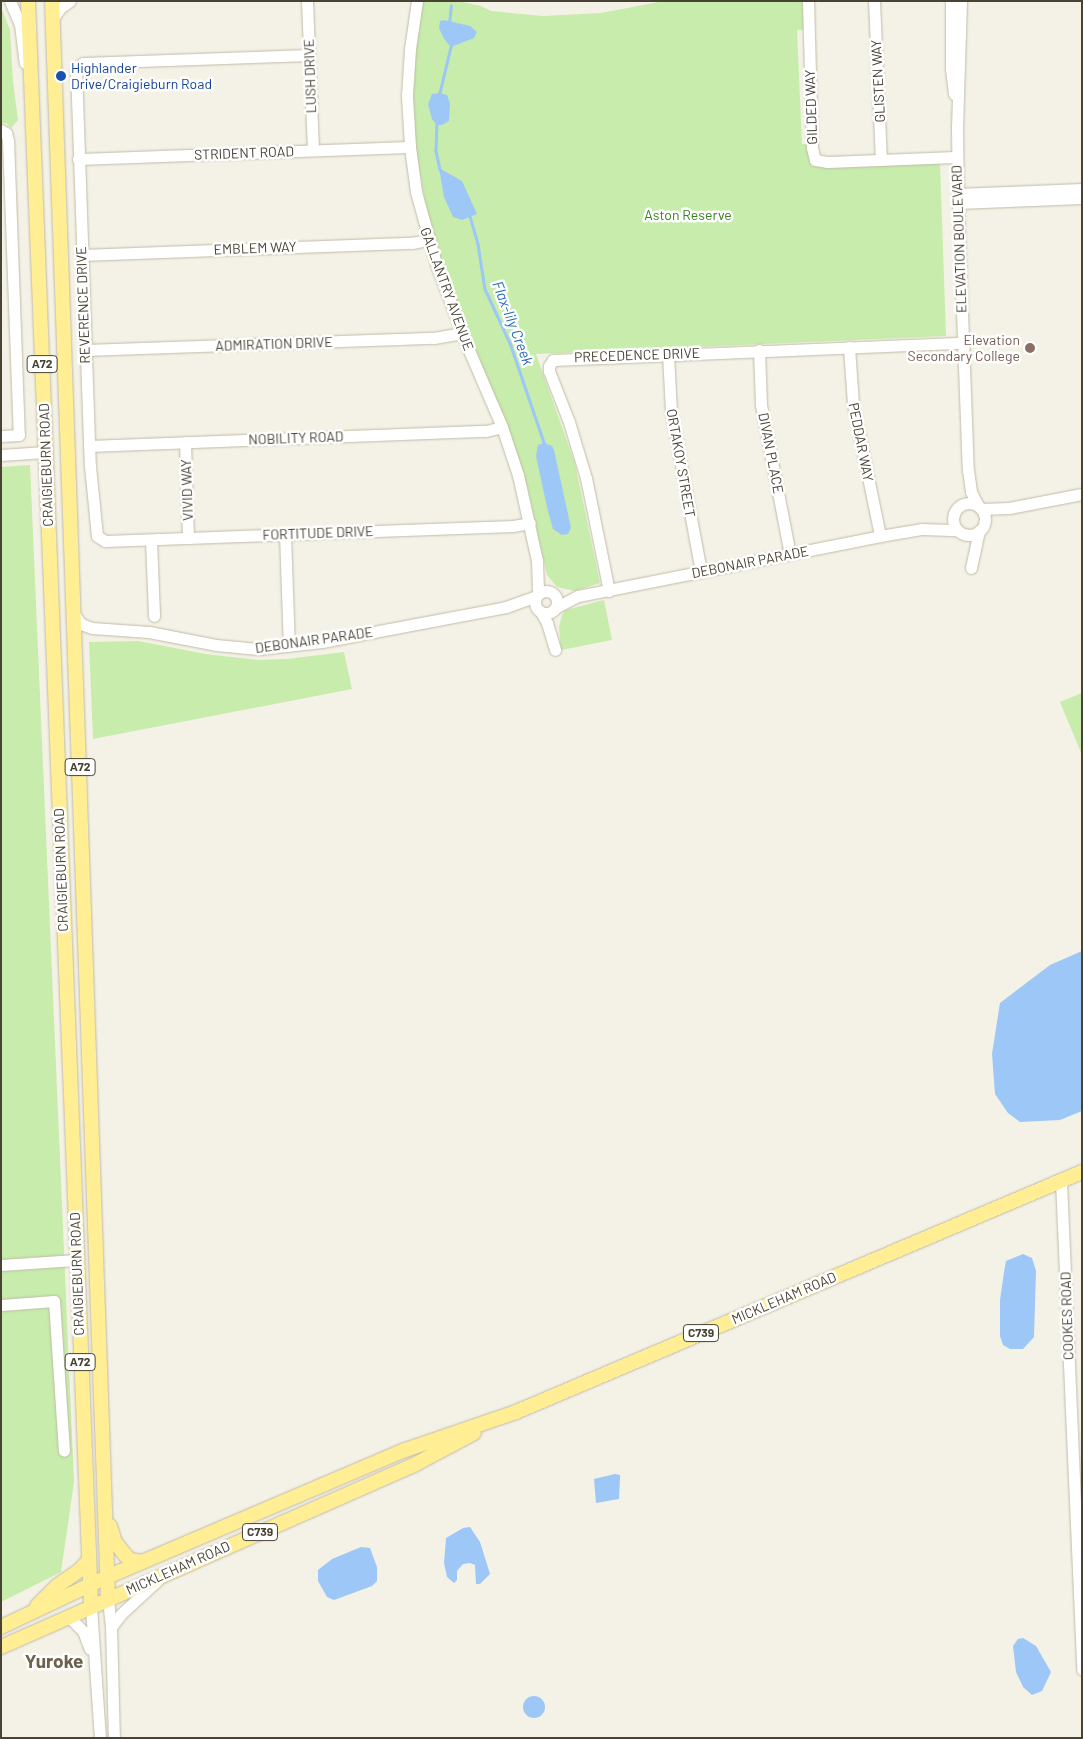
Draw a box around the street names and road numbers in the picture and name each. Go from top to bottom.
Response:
street label: LUSH DRIVE [300,38,320,114]
street label: GLISTEN WAY [867,39,889,123]
street label: GILDED WAY [801,69,821,145]
street label: STRIDENT ROAD [194,143,294,163]
street label: ELEVATION BOULEVARD [948,165,970,313]
street label: GALLANTRY AVENUE [417,225,477,353]
street label: EMBLEM WAY [213,238,297,258]
street label: REVERENCE DRIVE [73,246,93,364]
street label: ADMIRATION DRIVE [215,334,333,354]
street label: PRECEDENCE DRIVE [574,344,700,366]
road number: A72 [26,354,58,374]
street label: PEDDAR WAY [845,401,877,483]
street label: CRAIGIEBURN ROAD [35,403,57,527]
street label: ORTAKOY STREET [663,407,699,519]
street label: DIVAN PLACE [755,411,787,495]
street label: NOBILITY ROAD [248,428,344,448]
street label: VIVID WAY [178,459,196,521]
street label: FORTITUDE DRIVE [262,523,374,543]
street label: DEBONAIR PARADE [690,542,810,582]
street label: DEBONAIR PARADE [254,623,374,657]
road number: A72 [64,758,96,776]
street label: CRAIGIEBURN ROAD [50,808,72,932]
street label: CRAIGIEBURN ROAD [66,1212,88,1336]
street label: MICKLEHAM ROAD [729,1268,839,1328]
street label: COOKES ROAD [1057,1272,1077,1360]
road number: C739 [682,1324,720,1342]
road number: A72 [64,1352,96,1371]
road number: C739 [241,1522,279,1541]
street label: MICKLEHAM ROAD [123,1538,233,1598]

